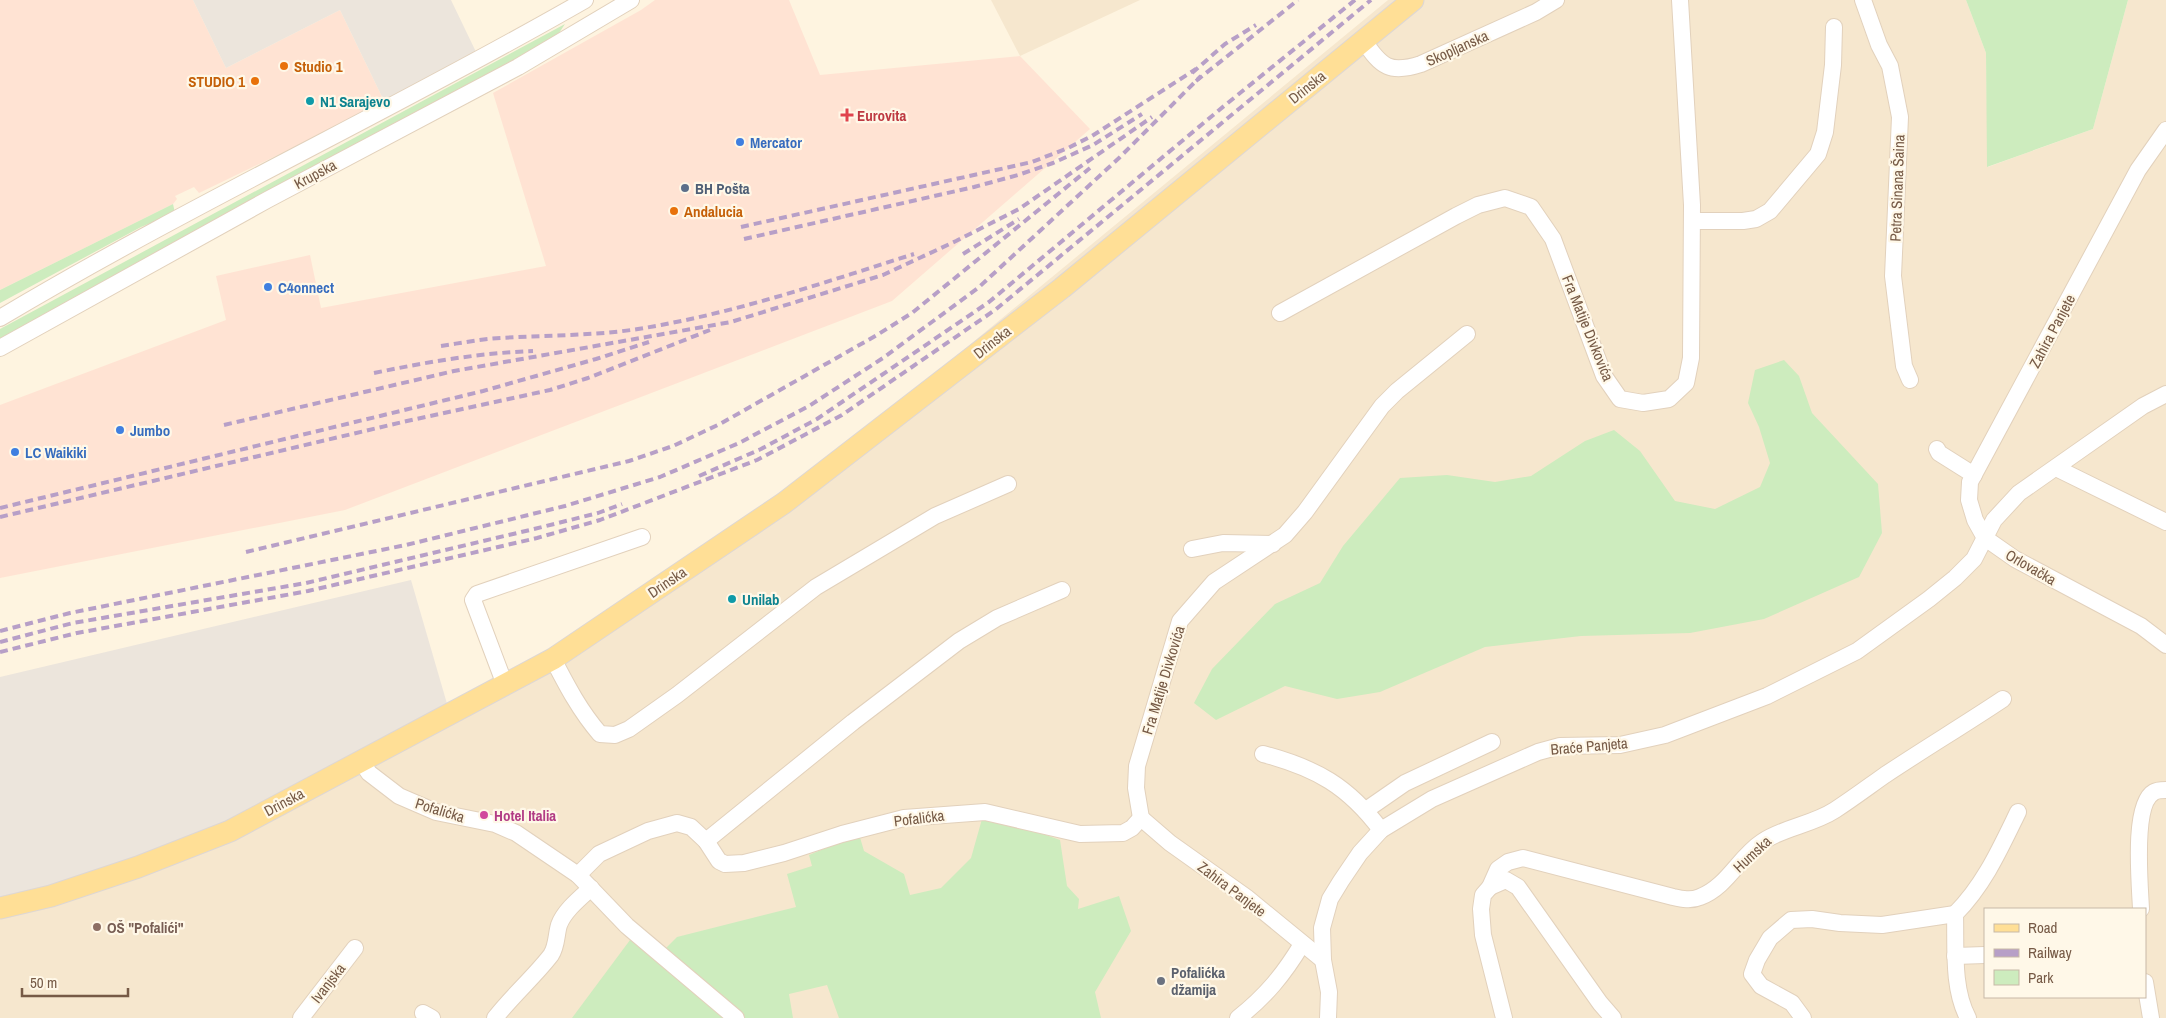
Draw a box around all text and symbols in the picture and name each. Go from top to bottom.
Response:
street label: Skopljanska [1422,25,1492,71]
place label: Studio 1 [294,56,343,77]
marker: Studio 1 [278,60,290,72]
street label: Drinska [1284,65,1330,108]
place label: STUDIO 1 [188,71,245,92]
marker: STUDIO 1 [249,75,261,87]
place label: N1 Sarajevo [320,91,390,112]
marker: N1 Sarajevo [304,95,316,107]
place label: Eurovita [857,105,906,126]
marker: Eurovita [841,109,853,121]
place label: Mercator [750,132,802,153]
street label: Petra Sinana Šaina [1885,134,1909,242]
marker: Mercator [734,136,746,148]
street label: Krupska [290,154,340,194]
place label: BH Pošta [695,178,750,199]
marker: BH Pošta [679,182,691,194]
place label: Andalucia [684,201,743,222]
marker: Andalucia [668,205,680,217]
street label: Fra Matije Divkovića [1557,272,1619,384]
place label: C4onnect [278,277,334,298]
marker: C4onnect [262,281,274,293]
street label: Zahira Panjete [2024,290,2080,372]
street label: Drinska [969,321,1015,363]
place label: Jumbo [130,420,170,441]
marker: Jumbo [114,424,126,436]
place label: LC Waikiki [25,442,87,463]
marker: LC Waikiki [9,446,21,458]
street label: Orlovačka [2002,544,2060,590]
street label: Drinska [644,561,691,603]
place label: Unilab [742,589,780,610]
marker: Unilab [726,593,738,605]
street label: Fra Matije Divkovića [1136,623,1190,737]
street label: Braće Panjeta [1550,732,1629,760]
street label: Drinska [260,783,308,821]
street label: Pofalićka [413,793,467,827]
street label: Pofalićka [893,804,946,832]
place label: Hotel Italia [494,805,556,826]
marker: Hotel Italia [478,809,490,821]
street label: Humska [1728,831,1776,877]
street label: Zahira Panjete [1193,856,1271,922]
legend [1984,908,2146,998]
place label: OŠ "Pofalići" [107,917,184,938]
text: Road [2028,917,2057,938]
marker: OŠ "Pofalići" [91,921,103,933]
text: Railway [2028,942,2073,963]
street label: Ivanjska [306,959,350,1007]
place label: Pofalićka džamija [1171,962,1225,1000]
scale bar [22,966,129,998]
text: Park [2028,967,2054,988]
text: 50 m [30,972,57,993]
marker: Pofalićka džamija [1155,975,1167,987]

